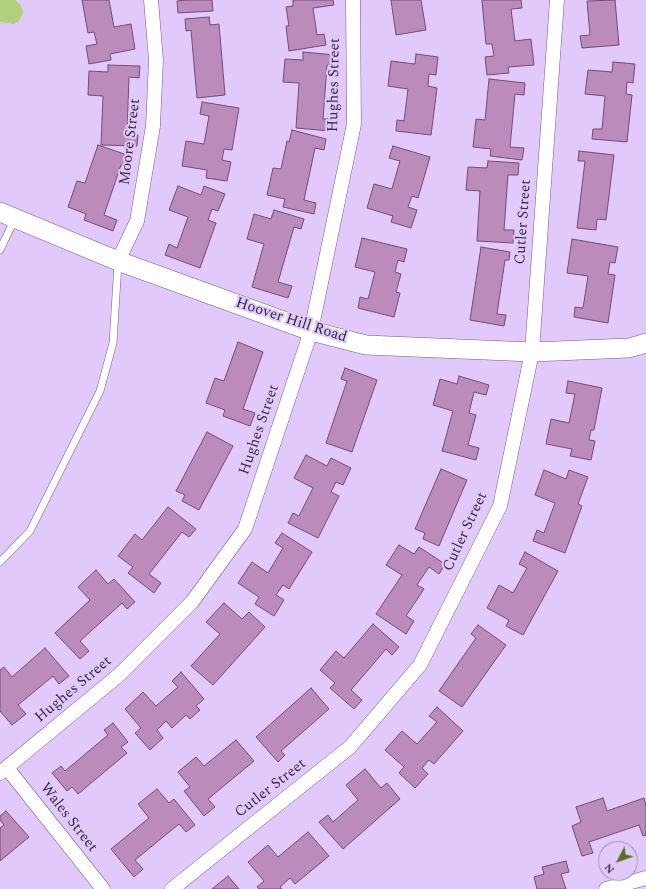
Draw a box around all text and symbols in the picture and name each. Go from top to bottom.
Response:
street label: Hughes Street [325,38,345,132]
street label: Moore Street [117,98,145,186]
street label: Cutler Street [512,179,536,265]
street label: Hoover Hill Road [233,295,349,347]
street label: Hughes Street [236,383,284,477]
street label: Cutler Street [440,490,492,574]
street label: Hughes Street [32,653,116,727]
street label: Cutler Street [232,756,310,822]
street label: Wales Street [35,780,101,856]
north arrow [598,841,638,881]
text: N [600,860,619,878]

